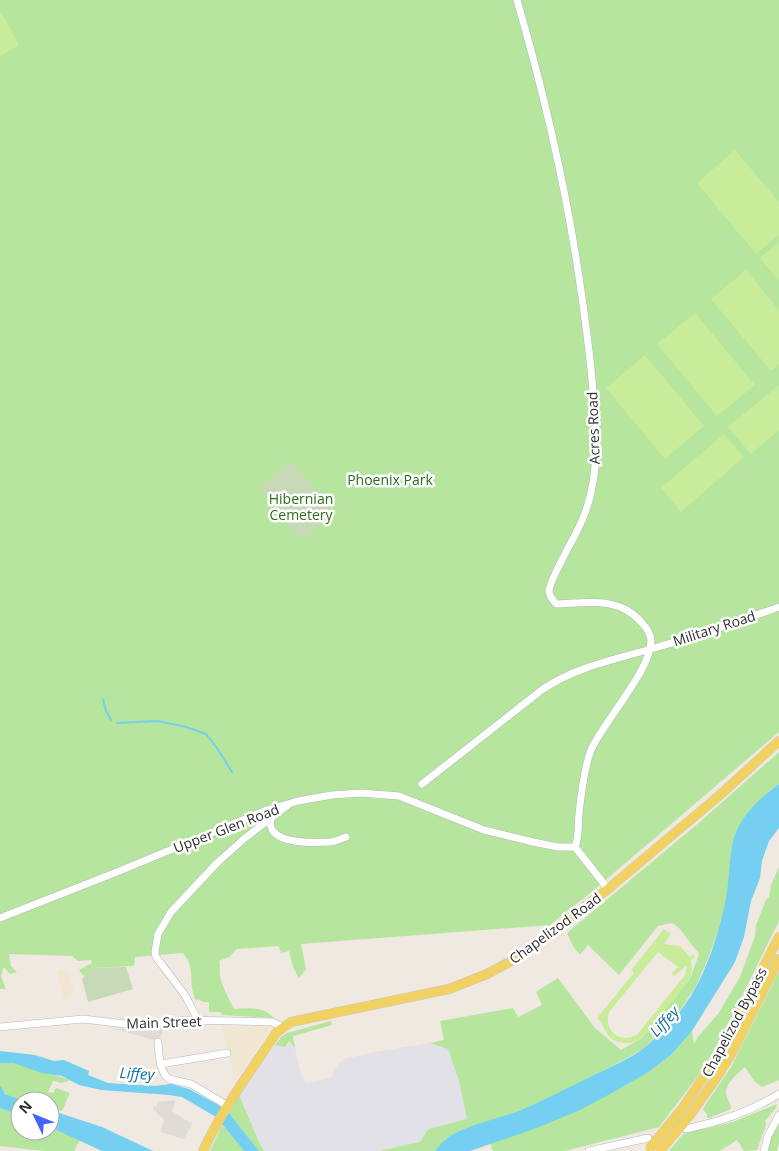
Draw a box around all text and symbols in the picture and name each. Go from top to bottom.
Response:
street label: Acres Road [582,391,604,465]
park label: Phoenix Park [347,470,433,489]
park label: Hibernian Cemetery [269,489,334,524]
street label: Military Road [670,606,758,650]
street label: Upper Glen Road [170,799,282,857]
street label: Chapelizod Road [505,888,605,968]
street label: Chapelizod Bypass [697,964,771,1080]
water label: Liffey [645,1001,684,1041]
street label: Main Street [126,1011,202,1033]
water label: Liffey [119,1062,156,1084]
north arrow [10,1091,60,1141]
text: N [14,1096,36,1117]

